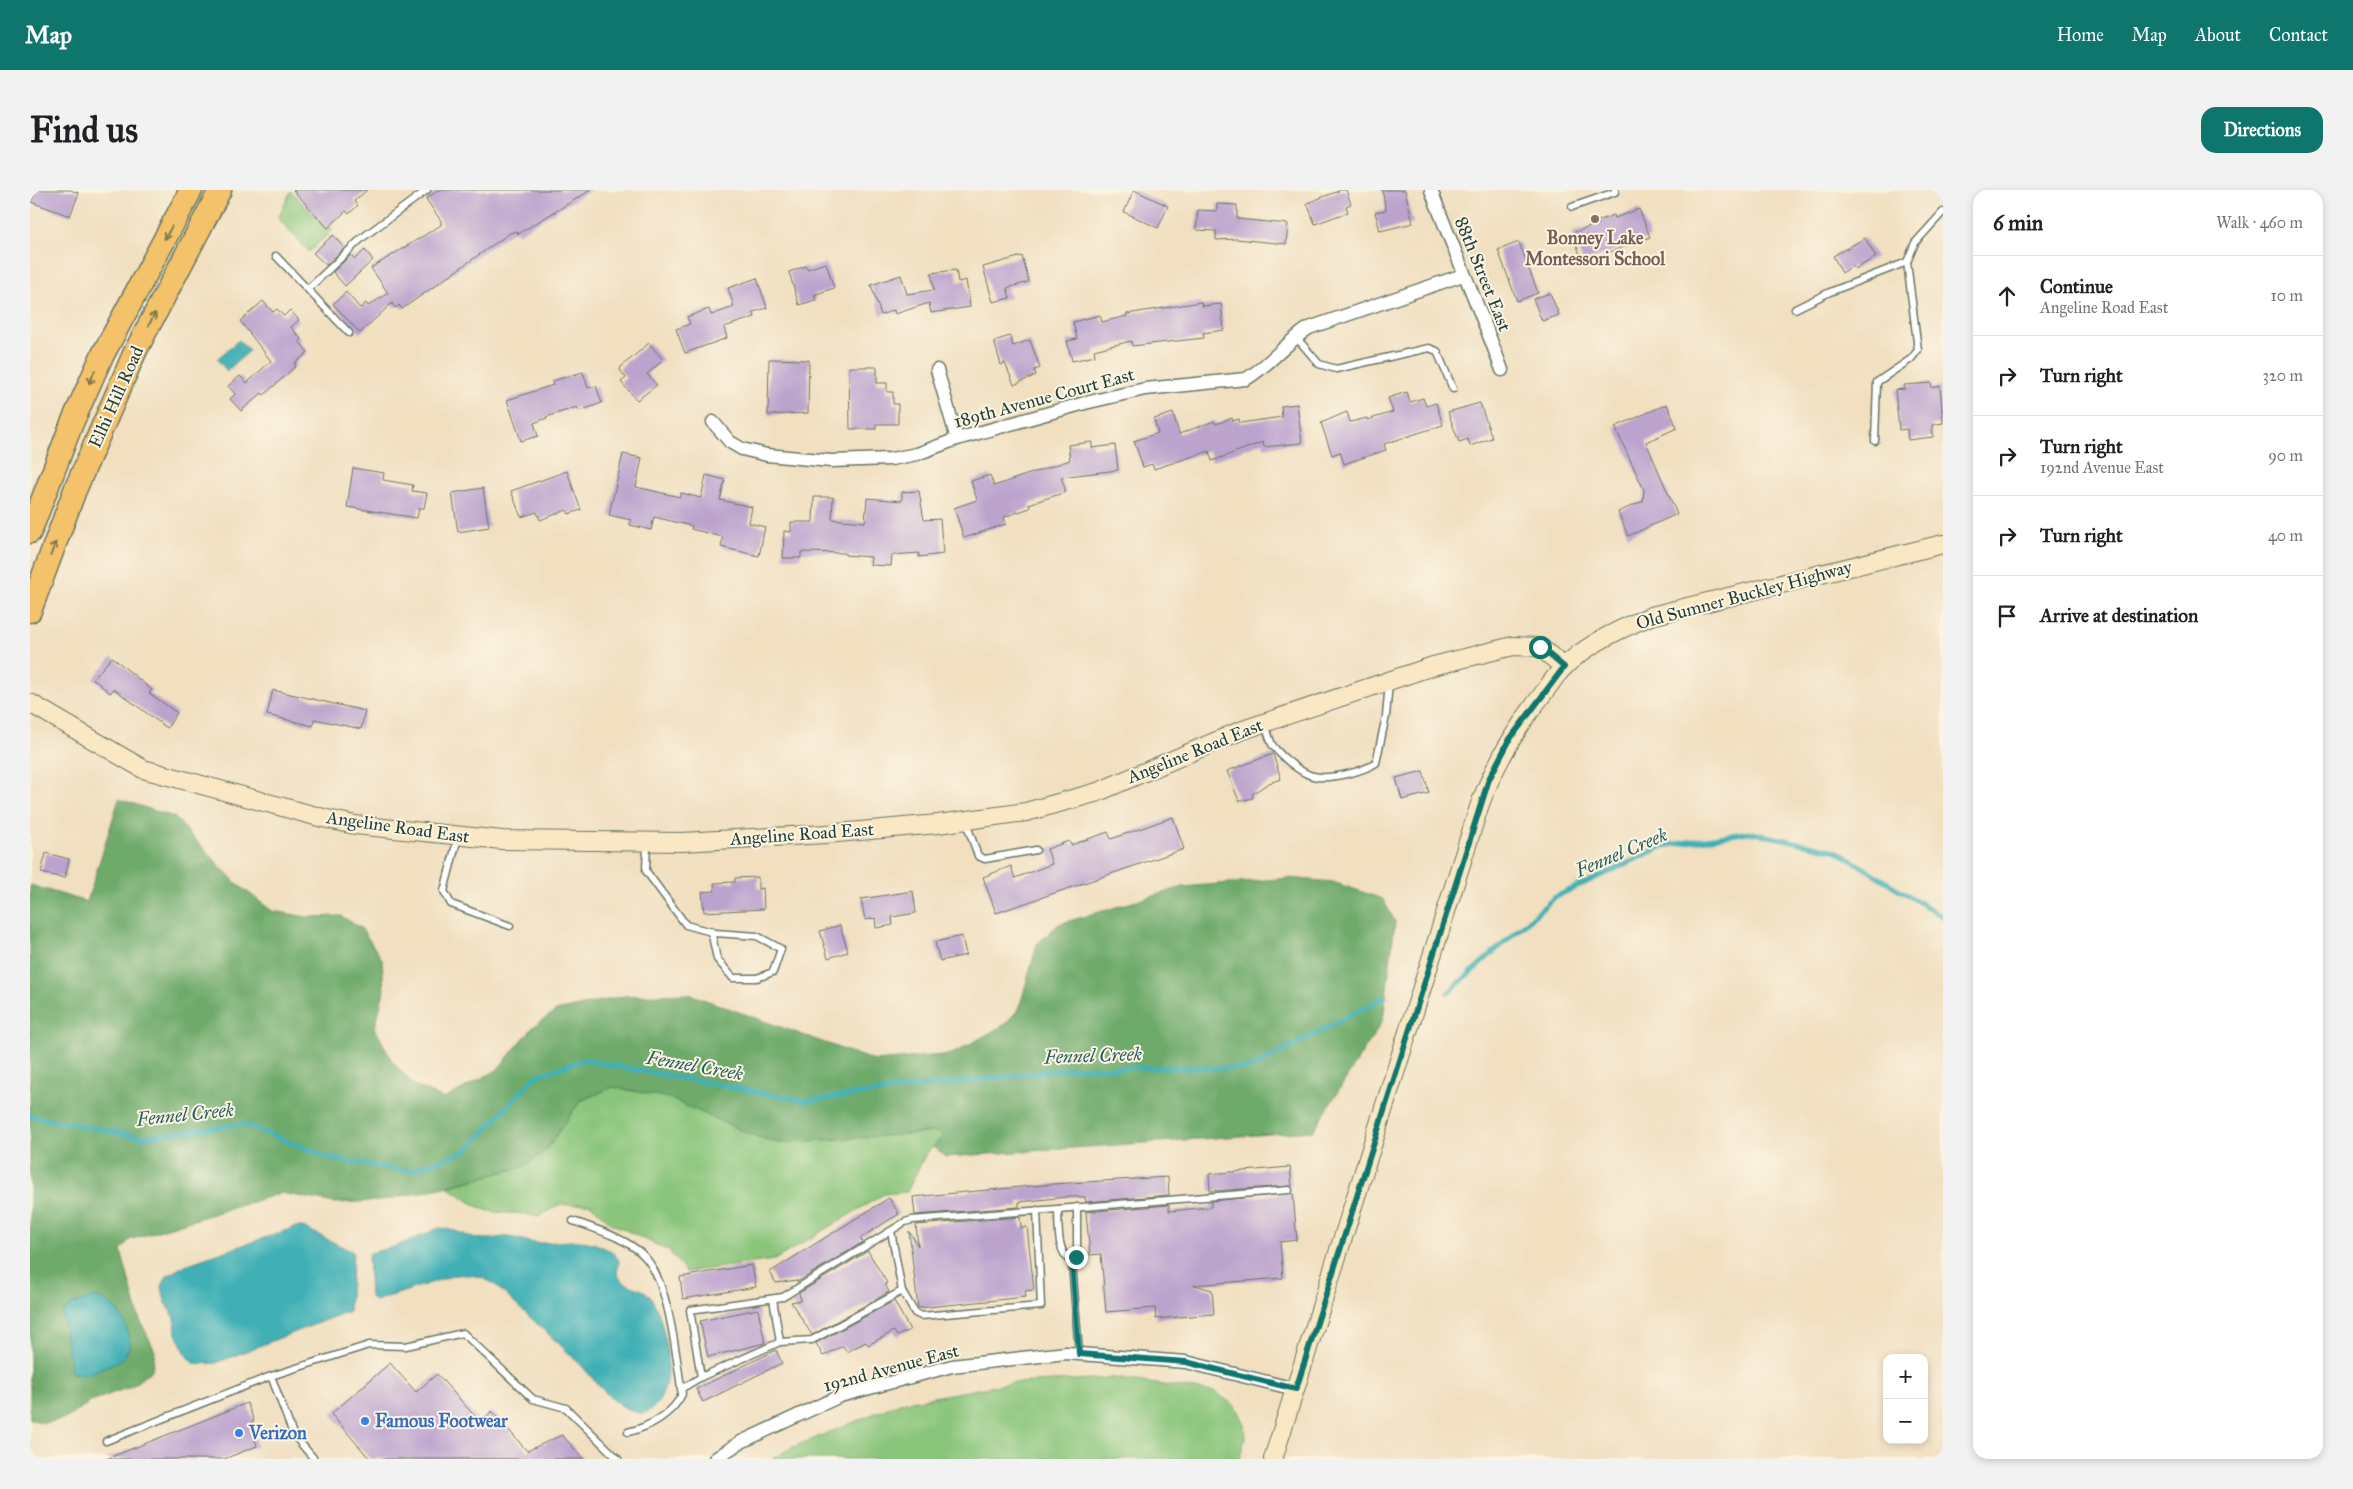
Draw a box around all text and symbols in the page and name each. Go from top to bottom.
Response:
text: Map [25,20,72,50]
text: Home [2057,24,2104,46]
text: Map [2132,24,2167,46]
text: About [2195,24,2241,46]
text: Contact [2269,24,2328,46]
button: Directions [2201,107,2323,153]
text: Find us [30,109,138,152]
text: 6 min [1993,210,2043,236]
marker: Bonney Lake Montessori School [1589,213,1601,225]
text: Walk · 460 m [2216,213,2303,232]
street label: 88th Street East [1450,214,1516,335]
one-way arrow [163,225,172,240]
place label: Bonney Lake Montessori School [1525,227,1666,270]
text: Continue [2040,275,2113,298]
icon: ahead [1993,282,2021,310]
text: 10 m [2271,286,2303,305]
text: Angeline Road East [2040,298,2168,317]
one-way arrow [148,312,157,327]
street label: Elhi Hill Road [84,343,148,451]
icon: right [1993,362,2021,390]
street label: 189th Avenue Court East [951,363,1137,433]
text: Turn right [2040,364,2123,387]
text: 320 m [2263,366,2303,385]
one-way arrow [87,369,97,384]
text: Turn right [2040,435,2123,458]
icon: right [1993,442,2021,470]
text: 90 m [2268,446,2303,465]
text: 192nd Avenue East [2040,458,2164,477]
icon: right [1993,522,2021,550]
text: Turn right [2040,524,2123,547]
text: 40 m [2268,526,2303,545]
one-way arrow [49,541,58,557]
street label: Old Sumner Buckley Highway [1634,555,1855,635]
icon: arrive [1993,602,2021,630]
text: Arrive at destination [2040,604,2198,627]
route start [1529,636,1552,659]
street label: Angeline Road East [1123,714,1267,790]
street label: Angeline Road East [324,806,472,849]
street label: Angeline Road East [728,818,875,851]
water label: Fennel Creek [1571,823,1671,883]
water label: Fennel Creek [1043,1042,1143,1069]
water label: Fennel Creek [644,1046,746,1085]
water label: Fennel Creek [134,1098,235,1131]
route end [1065,1246,1088,1269]
street label: 192nd Avenue East [821,1339,962,1397]
map controls [1883,1354,1928,1444]
button: + [1883,1354,1928,1399]
button: − [1883,1399,1928,1444]
place label: Famous Footwear [375,1410,509,1432]
marker: Famous Footwear [359,1415,371,1427]
place label: Verizon [248,1422,307,1444]
marker: Verizon [233,1427,245,1439]

